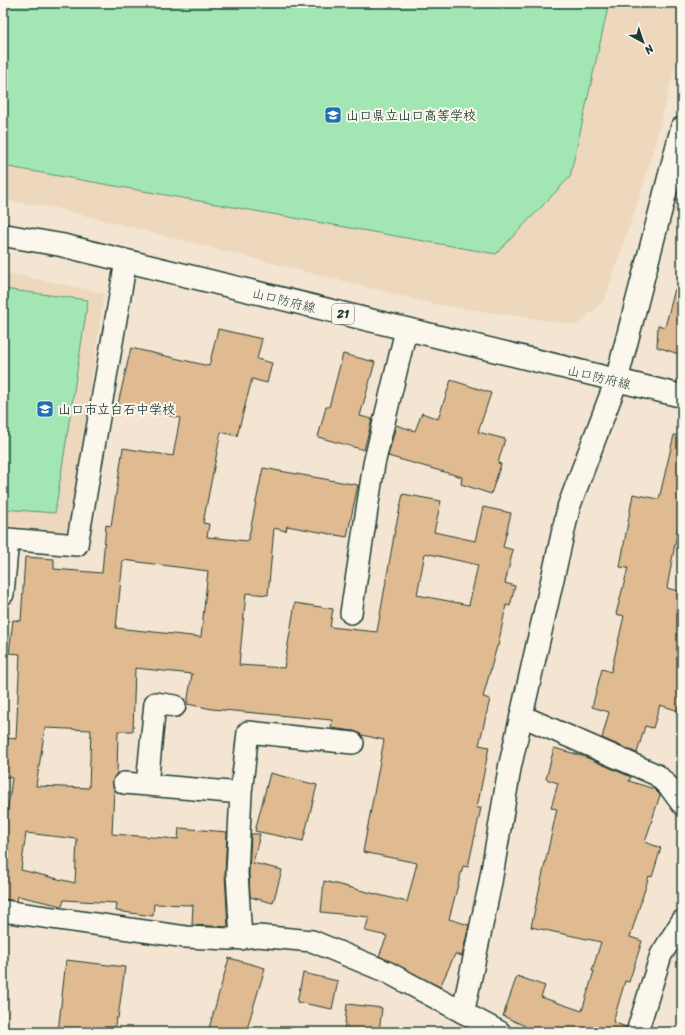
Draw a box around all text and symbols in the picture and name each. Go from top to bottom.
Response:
north arrow [623,22,663,62]
text: N [640,39,659,59]
place label: 山口県立山口高等学校 [346,104,476,127]
school or university icon: 山口県立山口高等学校 [323,105,343,125]
street label: 山口防府線 [250,281,319,320]
road number: 21 [332,304,354,324]
street label: 山口防府線 [565,359,634,396]
place label: 山口市立白石中学校 [58,398,175,421]
school or university icon: 山口市立白石中学校 [35,399,55,419]

